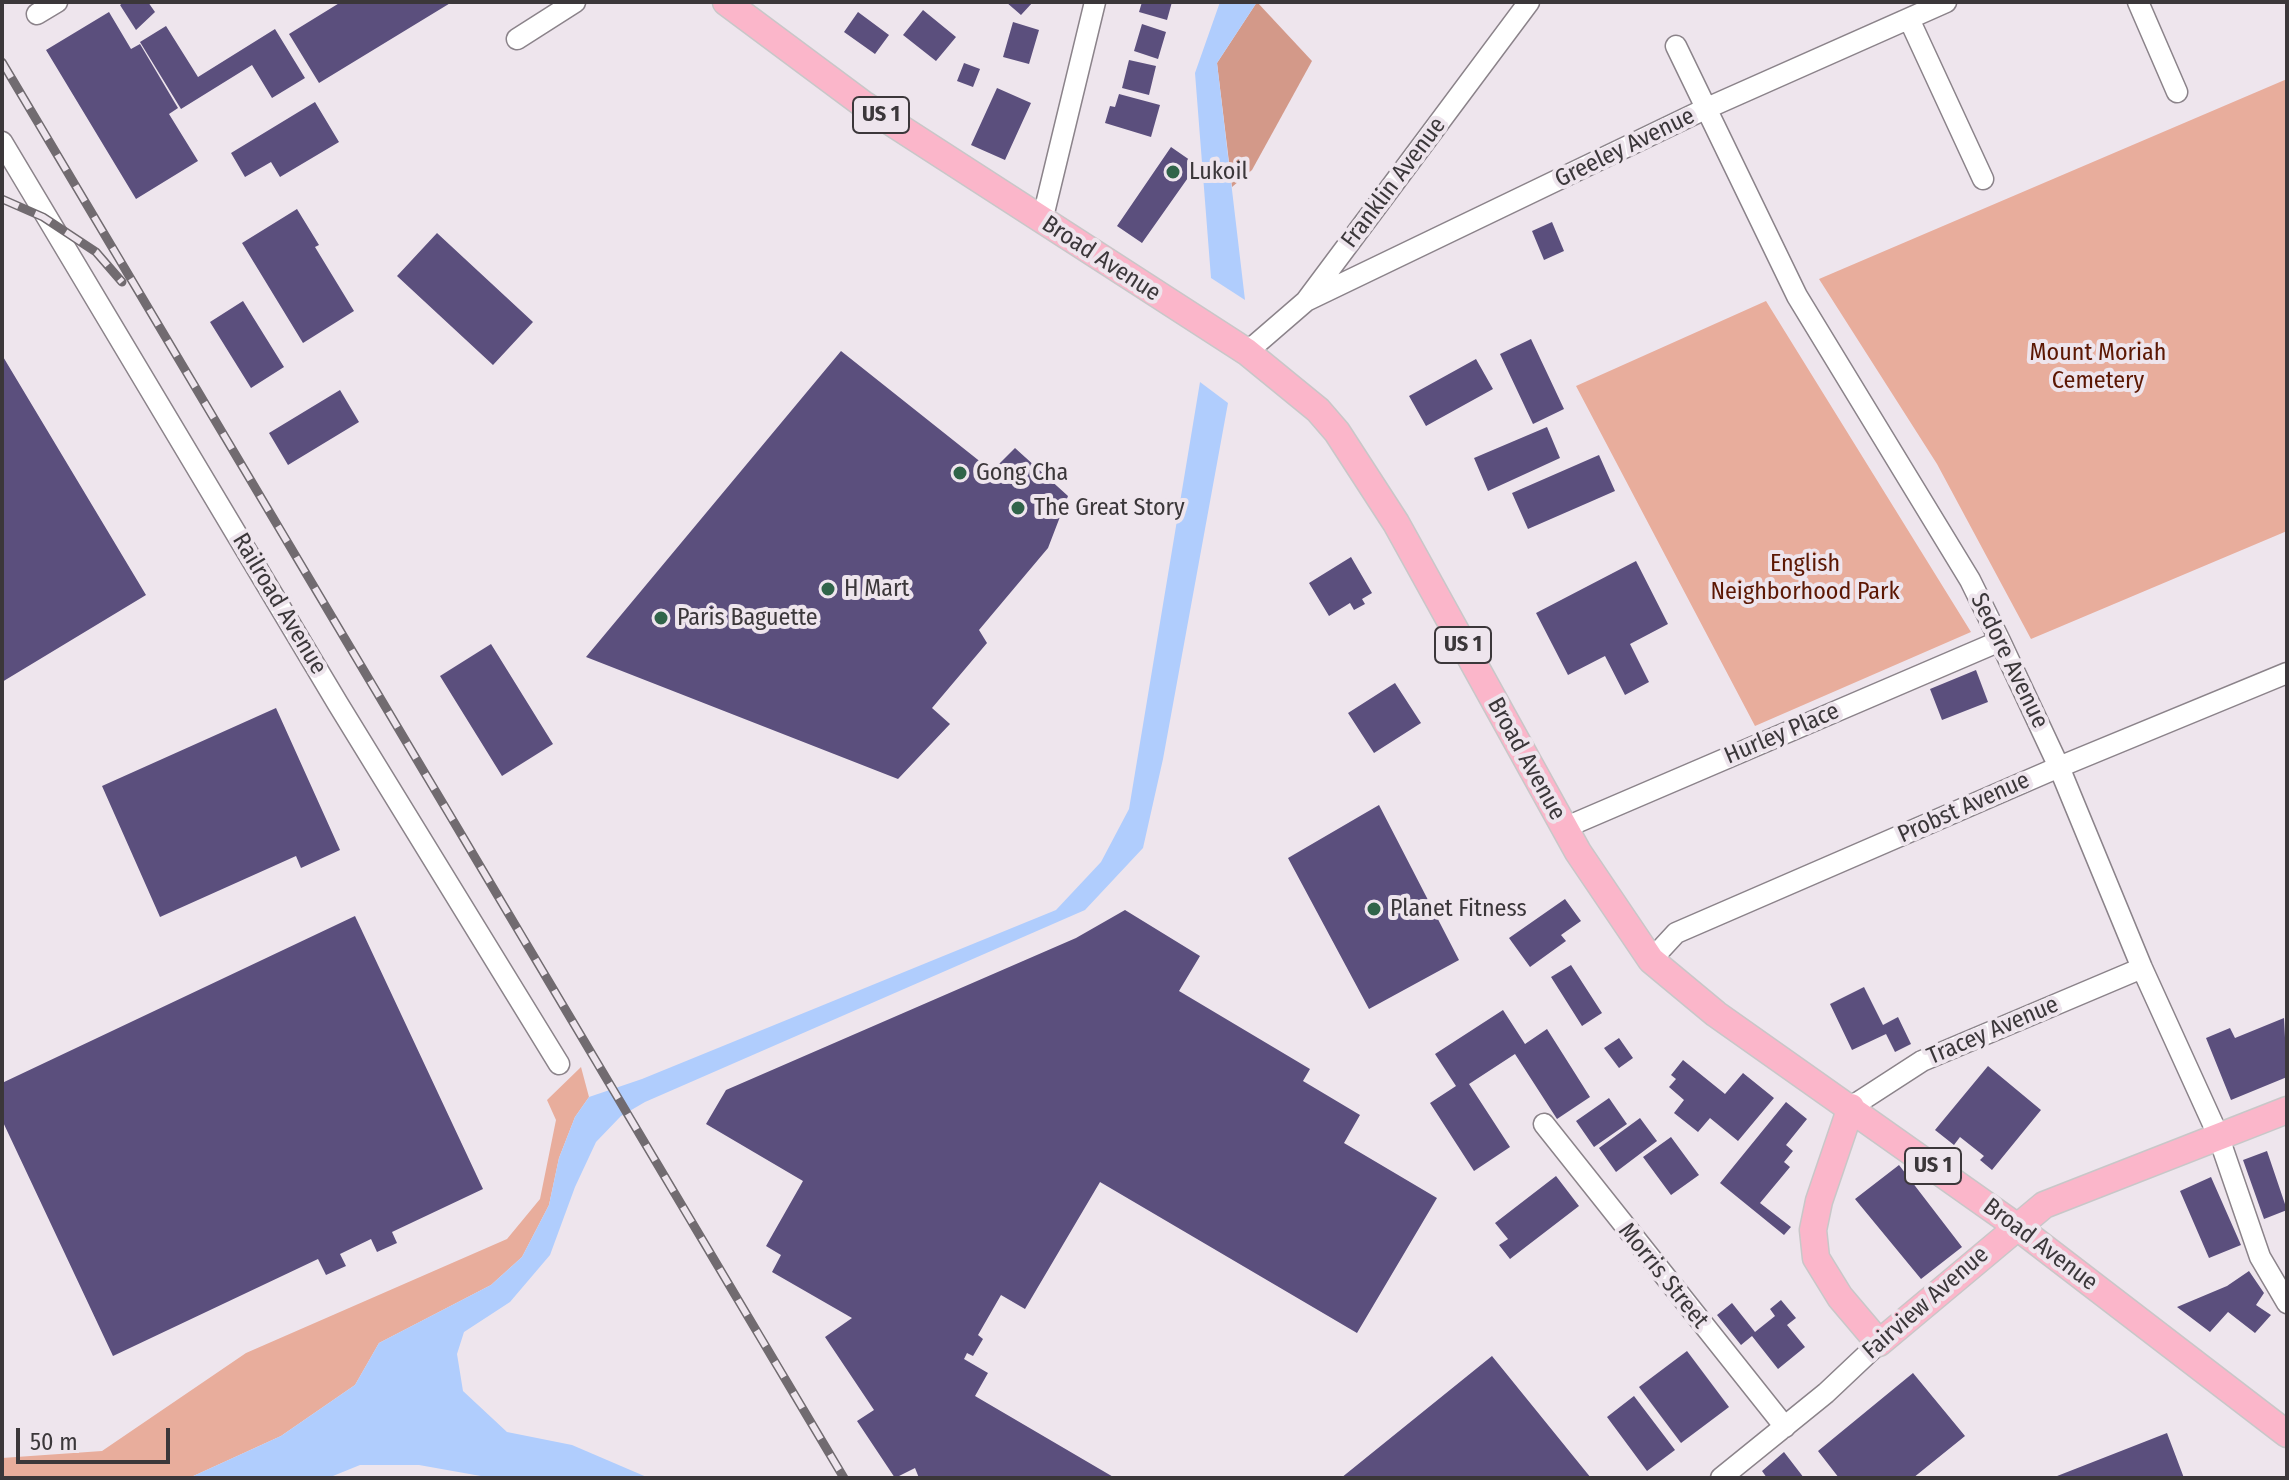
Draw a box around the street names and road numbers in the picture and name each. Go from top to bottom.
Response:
road number: US 1 [853,97,909,133]
street label: Greeley Avenue [1551,102,1699,194]
street label: Franklin Avenue [1336,112,1452,254]
street label: Broad Avenue [1036,210,1166,308]
street label: Railroad Avenue [226,528,332,680]
street label: Sedore Avenue [1964,589,2054,733]
road number: US 1 [1435,627,1491,663]
street label: Broad Avenue [1481,693,1571,825]
street label: Hurley Place [1720,697,1844,771]
street label: Probst Avenue [1894,766,2034,850]
street label: Tracey Avenue [1923,990,2063,1072]
road number: US 1 [1905,1148,1961,1184]
street label: Broad Avenue [1977,1193,2103,1297]
street label: Morris Street [1612,1217,1714,1335]
street label: Fairview Avenue [1857,1241,1995,1365]

